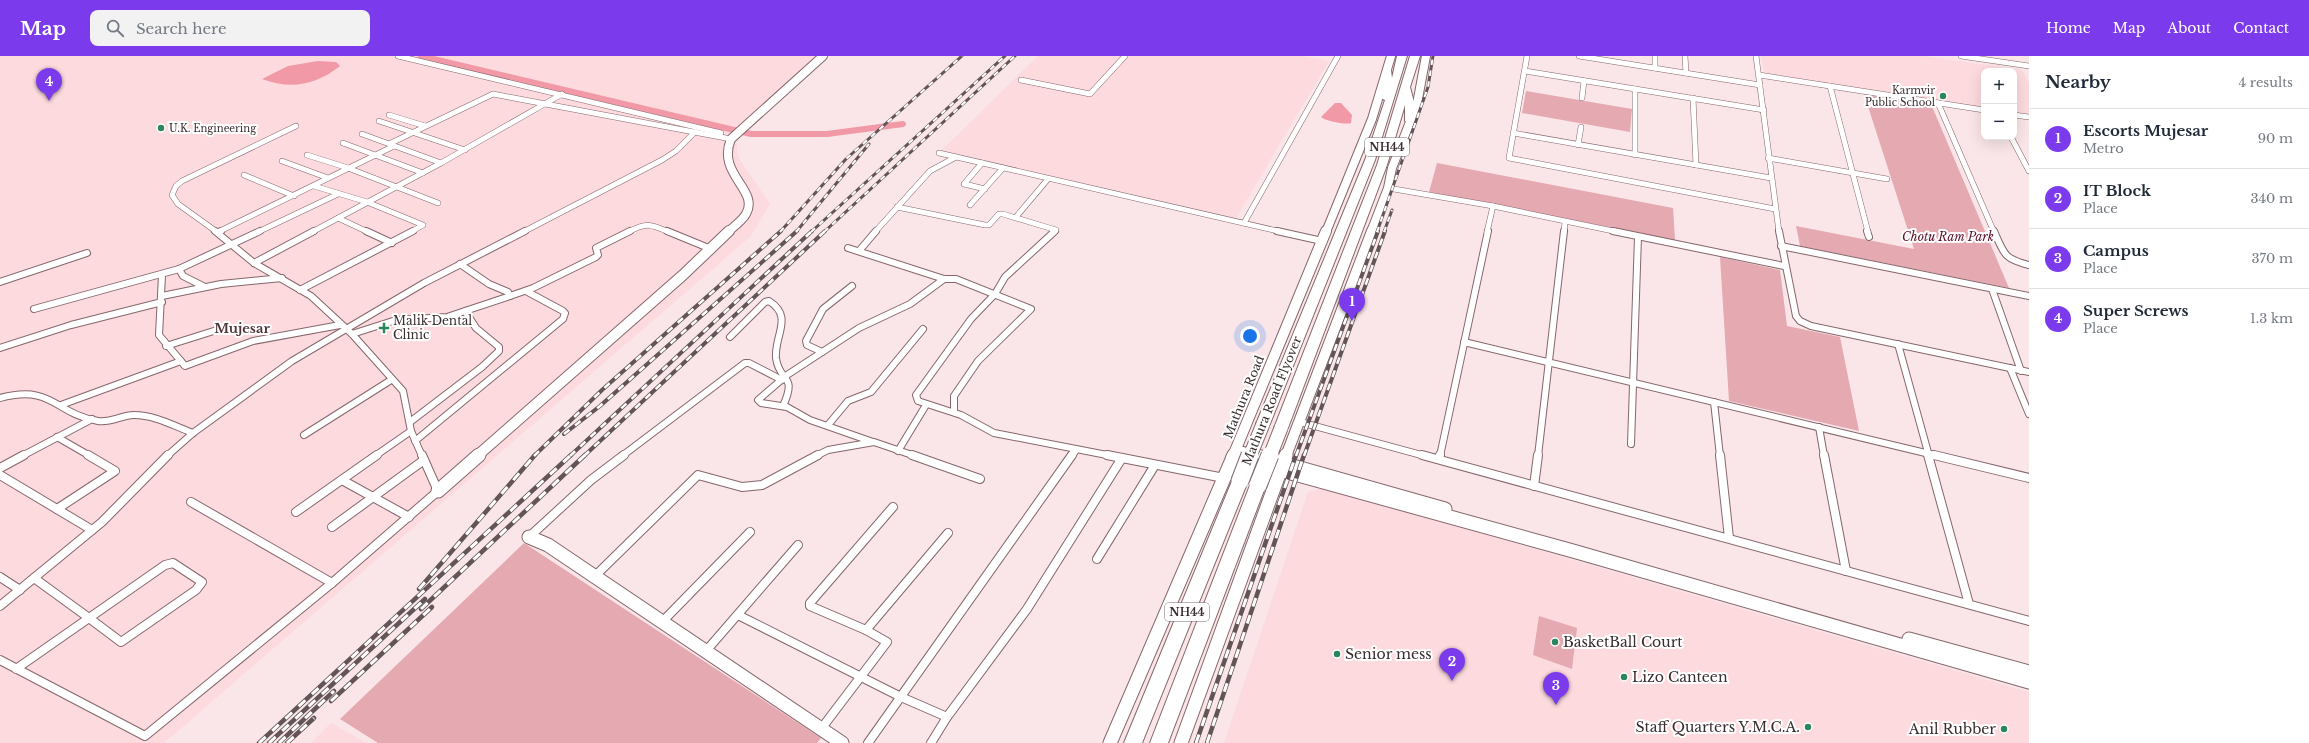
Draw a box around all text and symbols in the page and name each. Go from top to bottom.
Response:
search box [90,10,370,46]
text: Map [20,17,66,40]
icon: search [104,17,126,39]
text: Search here [136,19,227,38]
text: Home [2046,19,2091,37]
text: Map [2113,19,2145,37]
text: About [2167,19,2211,37]
text: Contact [2233,19,2289,37]
pin: 4 [36,68,62,101]
map controls [1981,68,2017,140]
button: + [1981,68,2017,104]
text: Nearby [2045,72,2111,93]
text: 4 results [2239,74,2293,91]
place label: Karmvir Public School [1865,84,1935,109]
marker: Karmvir Public School [1938,91,1948,101]
button: − [1981,104,2017,140]
text: Escorts Mujesar [2083,121,2208,140]
place label: U.K. Engineering [169,122,257,135]
marker: U.K. Engineering [156,123,166,133]
text: 1 [2055,130,2061,147]
text: 90 m [2258,130,2293,147]
road number: NH44 [1365,138,1409,156]
text: Metro [2083,140,2124,157]
text: IT Block [2083,181,2151,200]
text: 2 [2054,190,2062,207]
text: 340 m [2250,190,2293,207]
text: Place [2083,200,2118,217]
park label: Chotu Ram Park [1902,229,1994,244]
text: Campus [2083,241,2149,260]
text: 3 [2054,250,2062,267]
text: 370 m [2252,250,2293,267]
text: Place [2083,260,2118,277]
pin: 1 [1339,288,1365,321]
text: Super Screws [2083,301,2188,320]
text: 4 [2054,310,2062,327]
text: 1.3 km [2250,310,2293,327]
place label: Malik Dental Clinic [393,313,472,342]
district label: Mujesar [214,320,270,337]
text: Place [2083,320,2118,337]
marker: Malik Dental Clinic [378,322,390,334]
your location [1240,326,1260,346]
street label: Mathura Road Flyover [1239,334,1304,468]
street label: Mathura Road [1220,353,1267,441]
road number: NH44 [1165,603,1209,621]
place label: BasketBall Court [1563,633,1683,651]
marker: BasketBall Court [1550,637,1560,647]
place label: Senior mess [1345,645,1432,663]
pin: 2 [1439,648,1465,681]
marker: Senior mess [1332,649,1342,659]
place label: Lizo Canteen [1632,668,1728,686]
pin: 3 [1543,672,1569,705]
marker: Lizo Canteen [1619,672,1629,682]
place label: Staff Quarters Y.M.C.A. [1635,718,1800,736]
place label: Anil Rubber [1908,720,1996,738]
marker: Staff Quarters Y.M.C.A. [1803,722,1813,732]
marker: Anil Rubber [1999,724,2009,734]

